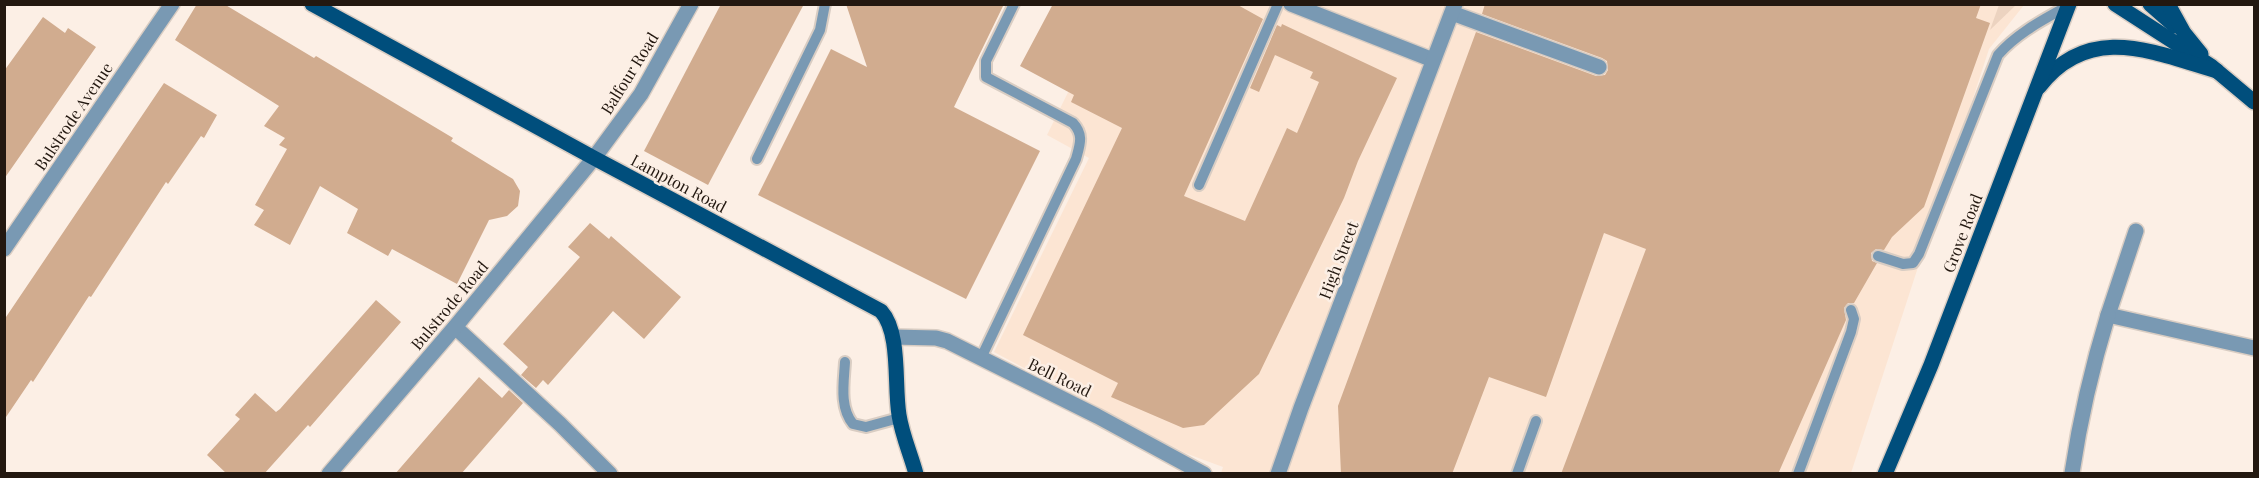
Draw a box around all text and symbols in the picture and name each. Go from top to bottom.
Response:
street label: Balfour Road [596,28,662,118]
street label: Bulstrode Avenue [29,58,117,174]
street label: Lampton Road [628,149,730,217]
street label: Grove Road [1937,191,1987,275]
street label: High Street [1314,218,1363,302]
street label: Bulstrode Road [406,256,492,354]
street label: Bell Road [1025,353,1095,401]

